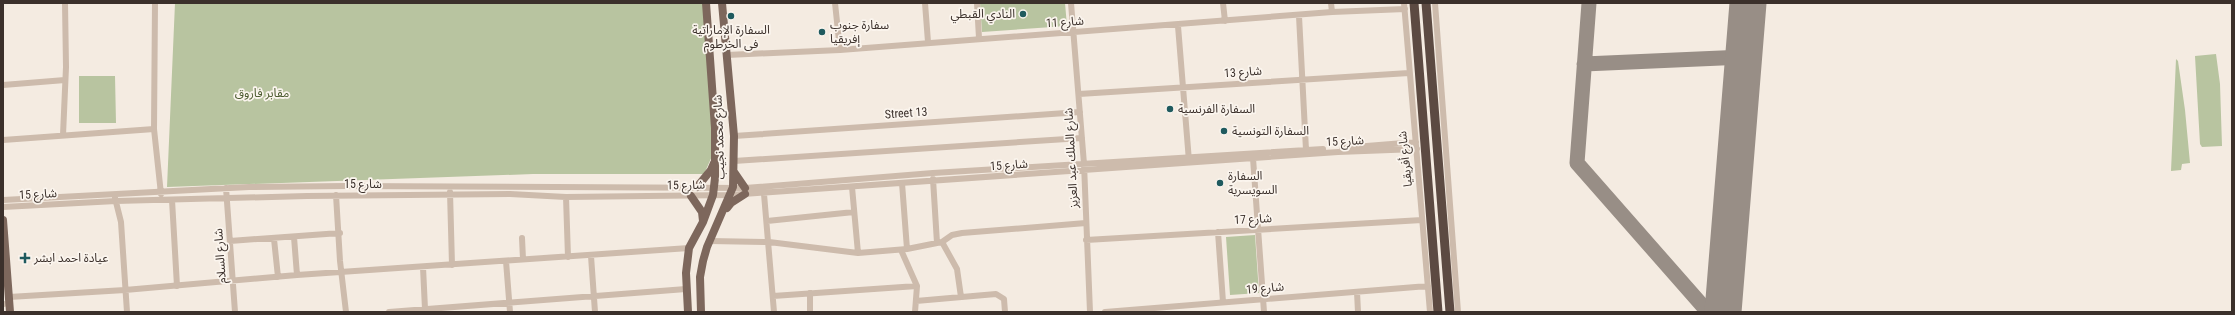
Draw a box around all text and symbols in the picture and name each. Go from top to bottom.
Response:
place label: النادي القبطي [950,7,1015,24]
marker: النادي القبطي [1018,9,1028,19]
marker: السفارة الإماراتية فى الخرطوم [726,11,736,21]
street label: شارع 11 [1046,14,1085,32]
place label: سفارة جنوب إفريقيا [830,18,889,47]
place label: السفارة الإماراتية فى الخرطوم [692,23,770,53]
marker: سفارة جنوب إفريقيا [817,27,827,37]
street label: شارع 13 [1224,64,1263,82]
park label: مقابر فاروق [235,86,289,100]
street label: شارع محمد نجيب [711,94,729,180]
place label: السفارة الفرنسية [1178,102,1255,116]
marker: السفارة الفرنسية [1165,104,1175,114]
street label: Street 13 [884,105,928,121]
street label: شارع الملك عبد العزيز [1061,107,1083,210]
place label: السفارة التونسية [1232,124,1309,138]
marker: السفارة التونسية [1219,126,1229,136]
street label: شارع أفريقيا [1395,130,1417,188]
street label: شارع 15 [1326,133,1364,151]
street label: شارع 15 [990,157,1029,175]
place label: السفارة السويسرية [1228,169,1278,197]
street label: شارع 15 [344,177,382,193]
street label: شارع 15 [667,178,705,194]
marker: السفارة السويسرية [1215,178,1225,188]
street label: شارع 15 [19,186,57,204]
street label: شارع 17 [1234,211,1272,229]
street label: شارع السلام [211,228,231,284]
place label: عيادة احمد ابشر [33,251,108,265]
marker: عيادة احمد ابشر [19,252,31,264]
street label: شارع 19 [1245,279,1285,299]

